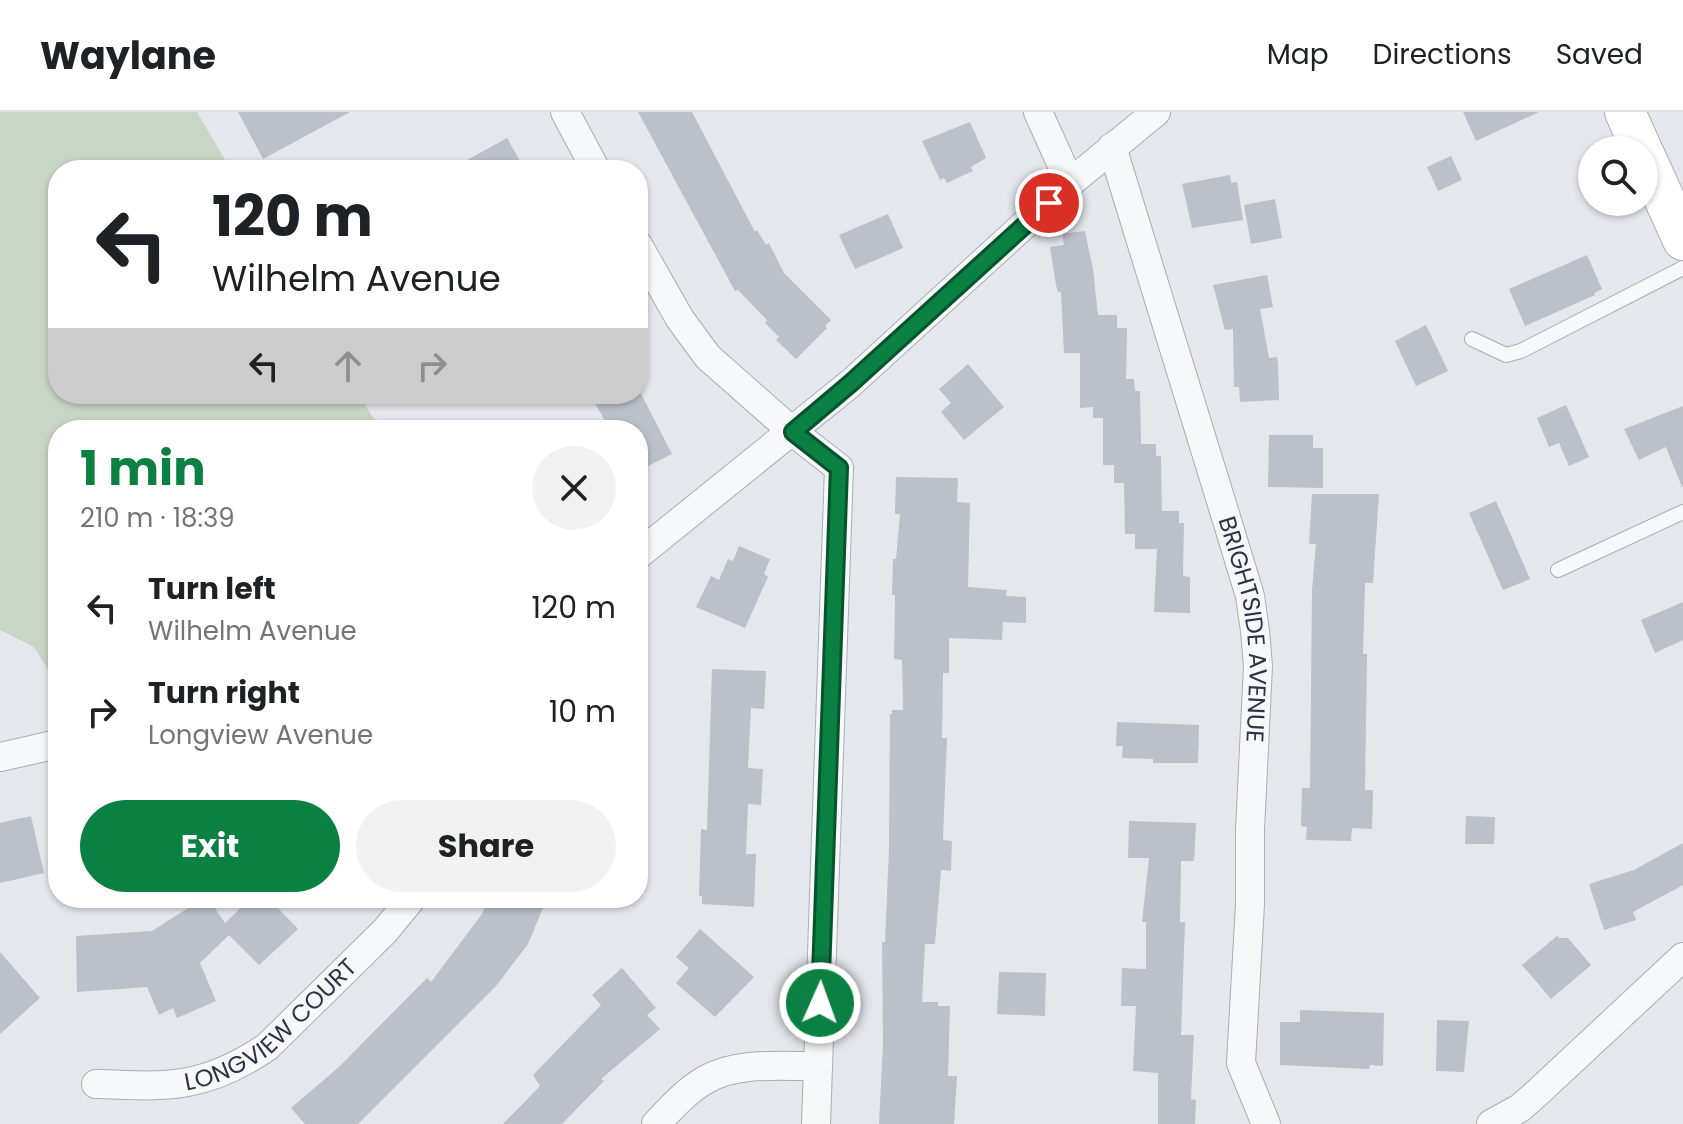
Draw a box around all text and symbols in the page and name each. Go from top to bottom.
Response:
text: Waylane [40,29,216,82]
text: Map [1267,35,1329,74]
text: Directions [1373,35,1512,74]
text: Saved [1556,35,1643,74]
map controls [1578,136,1658,216]
button: search [1578,136,1658,216]
pin [1015,169,1083,237]
text: 120 m [212,177,373,256]
icon: arrive [1027,181,1071,225]
icon: left [80,192,184,296]
text: Wilhelm Avenue [212,253,501,304]
icon: left [242,344,286,388]
icon: ahead [326,344,370,388]
icon: right [410,344,454,388]
text: 1 min [80,435,206,502]
button: close [532,446,616,530]
text: 210 m · 18:39 [80,500,235,536]
street label: BRIGHTSIDE AVENUE [1211,512,1275,743]
text: Turn left [148,567,276,610]
icon: left [80,586,124,630]
text: 120 m [531,586,616,629]
text: Wilhelm Avenue [148,613,357,649]
text: Turn right [148,671,300,714]
icon: right [80,690,124,734]
text: 10 m [549,690,616,733]
text: Longview Avenue [148,717,373,753]
button: Exit [80,800,340,892]
button: Share [356,800,616,892]
street label: LONGVIEW COURT [181,951,364,1098]
position arrow [778,961,862,1045]

